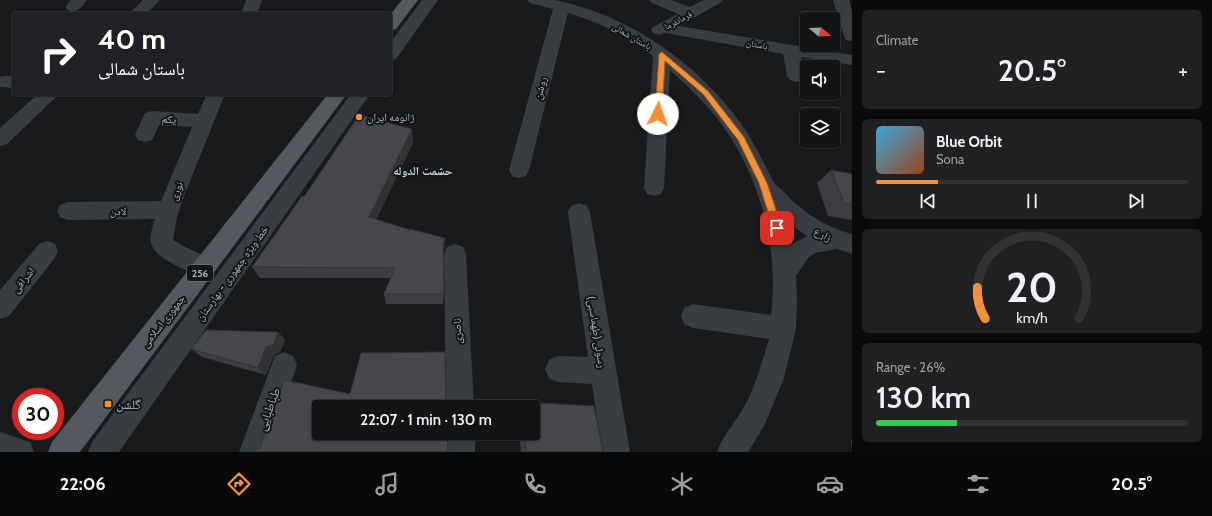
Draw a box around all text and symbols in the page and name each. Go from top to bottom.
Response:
street label: فرمانفرما [662,8,694,32]
north arrow [800,12,840,52]
map controls [800,12,840,148]
street label: باستان شمالی [610,20,654,52]
text: 40 m [98,22,166,56]
icon: right [32,28,84,80]
text: Climate [876,32,918,48]
street label: باستان [745,37,769,52]
text: 20.5° [998,52,1066,89]
text: − [876,57,886,84]
text: + [1178,57,1188,84]
text: باستان شمالی [98,58,185,80]
button: sound [800,60,840,100]
street label: روشن [530,75,550,101]
position arrow [637,93,679,135]
button: layers [800,108,840,148]
place label: ژانومه ایران [367,110,414,124]
street label: یکم [161,112,177,127]
marker: ژانومه ایران [354,112,364,122]
text: Blue Orbit [936,133,1002,151]
text: Sona [936,151,964,167]
district label: حشمت الدوله [393,163,453,178]
street label: نوری [166,179,186,203]
icon: previous [917,190,939,212]
icon: pause [1021,190,1043,212]
icon: next [1125,190,1147,212]
street label: لادن [110,204,127,218]
pin [760,211,794,245]
icon: arrive [766,217,788,239]
street label: خط ویژه جمهوری - بهارستان [193,223,271,323]
street label: زارع [812,224,834,244]
text: 20 [1006,261,1058,311]
street label: اشرافی [8,264,38,296]
road number: 256 [187,265,213,281]
street label: جمهوری اسلامی [138,292,188,350]
street label: رسولی (طهماسبی) [584,295,610,369]
text: km/h [1016,308,1048,326]
street label: ناصری [450,318,464,344]
text: Range · 26% [876,359,945,375]
text: 130 km [876,379,971,416]
street label: طباطبایی [253,385,284,433]
speed limit sign: 30 [12,388,64,440]
place label: گلشن [116,396,141,413]
marker: گلشن [103,399,113,409]
text: 22:07 · 1 min · 130 m [360,411,492,429]
icon: directions [225,470,253,498]
icon: music [373,470,401,498]
icon: phone [521,470,549,498]
icon: climate [668,470,696,498]
icon: car [816,470,844,498]
icon: filters [964,470,992,498]
text: 22:06 [60,473,106,495]
text: 20.5° [1111,473,1152,495]

